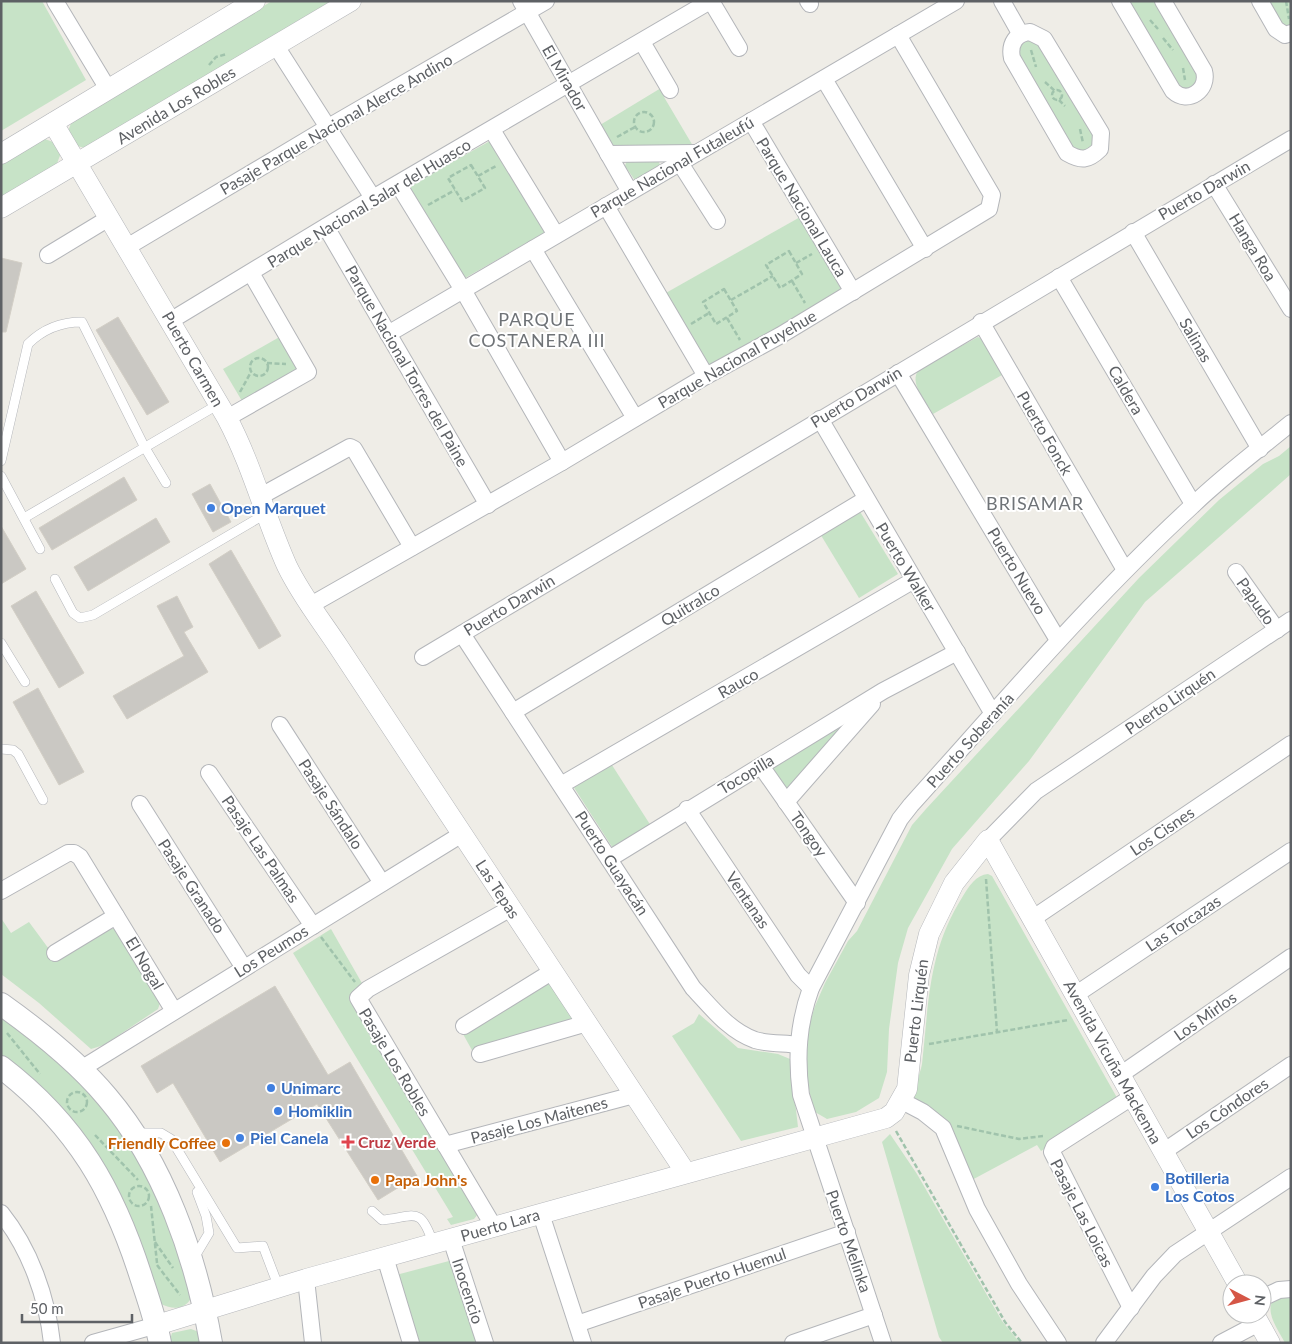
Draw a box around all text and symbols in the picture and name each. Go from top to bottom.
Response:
street label: El Mirador [539,41,592,114]
street label: Pasaje Parque Nacional Alerce Andino [216,49,455,198]
street label: Avenida Los Robles [113,62,238,147]
street label: Parque Nacional Futaleufú [587,112,757,221]
street label: Parque Nacional Salar del Huasco [264,134,474,271]
street label: Parque Nacional Lauca [753,134,852,280]
street label: Puerto Darwin [1155,156,1253,223]
street label: Hanga Roa [1226,209,1281,284]
street label: Parque Nacional Torres del Paine [342,262,473,470]
street label: Parque Nacional Puyehue [654,305,819,412]
street label: Puerto Carmen [159,308,228,410]
district label: PARQUE COSTANERA III [468,308,606,351]
street label: Salinas [1176,314,1217,365]
street label: Puerto Darwin [807,362,905,431]
street label: Caldera [1105,362,1148,418]
street label: Puerto Fonck [1014,387,1078,479]
district label: BRISAMAR [986,492,1084,514]
place label: Open Marquet [221,498,326,517]
marker: Open Marquet [205,502,217,514]
street label: Puerto Walker [872,519,941,615]
street label: Puerto Nuevo [984,524,1051,618]
street label: Puerto Darwin [460,570,558,639]
street label: Papudo [1233,573,1279,628]
street label: Quitralco [657,580,723,630]
street label: Rauco [714,664,761,702]
street label: Puerto Lirquén [1121,664,1218,738]
street label: Puerto Soberanía [922,688,1017,791]
street label: Tocopilla [715,750,777,798]
street label: Pasaje Sándalo [295,755,368,852]
street label: Pasaje Las Palmas [219,792,304,906]
street label: Los Cisnes [1126,802,1198,859]
street label: Puerto Guayacán [572,807,653,918]
street label: Tongoy [787,807,832,861]
street label: Pasaje Granado [155,835,230,936]
street label: Las Tepas [472,856,525,922]
street label: Ventanas [723,868,774,932]
street label: Las Torcazas [1142,890,1224,955]
street label: Los Peumos [230,920,311,981]
street label: El Nogal [122,933,169,993]
street label: Puerto Lirquén [900,958,931,1064]
street label: Avenida Vicuña Mackenna [1060,977,1166,1147]
street label: Los Mirlos [1170,987,1240,1044]
street label: Pasaje Los Robles [356,1004,435,1119]
street label: Los Cóndores [1182,1073,1272,1142]
place label: Unimarc [281,1078,341,1097]
marker: Unimarc [265,1082,277,1094]
street label: Pasaje Los Maitenes [468,1092,610,1147]
place label: Homiklin [288,1101,352,1120]
marker: Homiklin [272,1105,284,1117]
place label: Piel Canela [250,1128,329,1147]
marker: Piel Canela [234,1132,246,1144]
place label: Cruz Verde [358,1132,436,1151]
place label: Friendly Coffee [108,1133,216,1152]
marker: Cruz Verde [342,1136,354,1148]
marker: Friendly Coffee [220,1137,232,1149]
street label: Pasaje Las Loicas [1047,1156,1118,1270]
place label: Botilleria Los Cotos [1165,1168,1235,1205]
place label: Papa John's [385,1170,467,1189]
marker: Papa John's [369,1174,381,1186]
marker: Botilleria Los Cotos [1149,1181,1161,1193]
street label: Puerto Melinka [823,1187,876,1295]
street label: Puerto Lara [458,1204,542,1245]
street label: Pasaje Puerto Huemul [635,1243,788,1312]
street label: Inocencio [449,1256,488,1326]
north arrow [1222,1274,1272,1324]
scale bar [22,1292,132,1324]
text: N [1251,1294,1269,1307]
text: 50 m [30,1299,64,1317]

